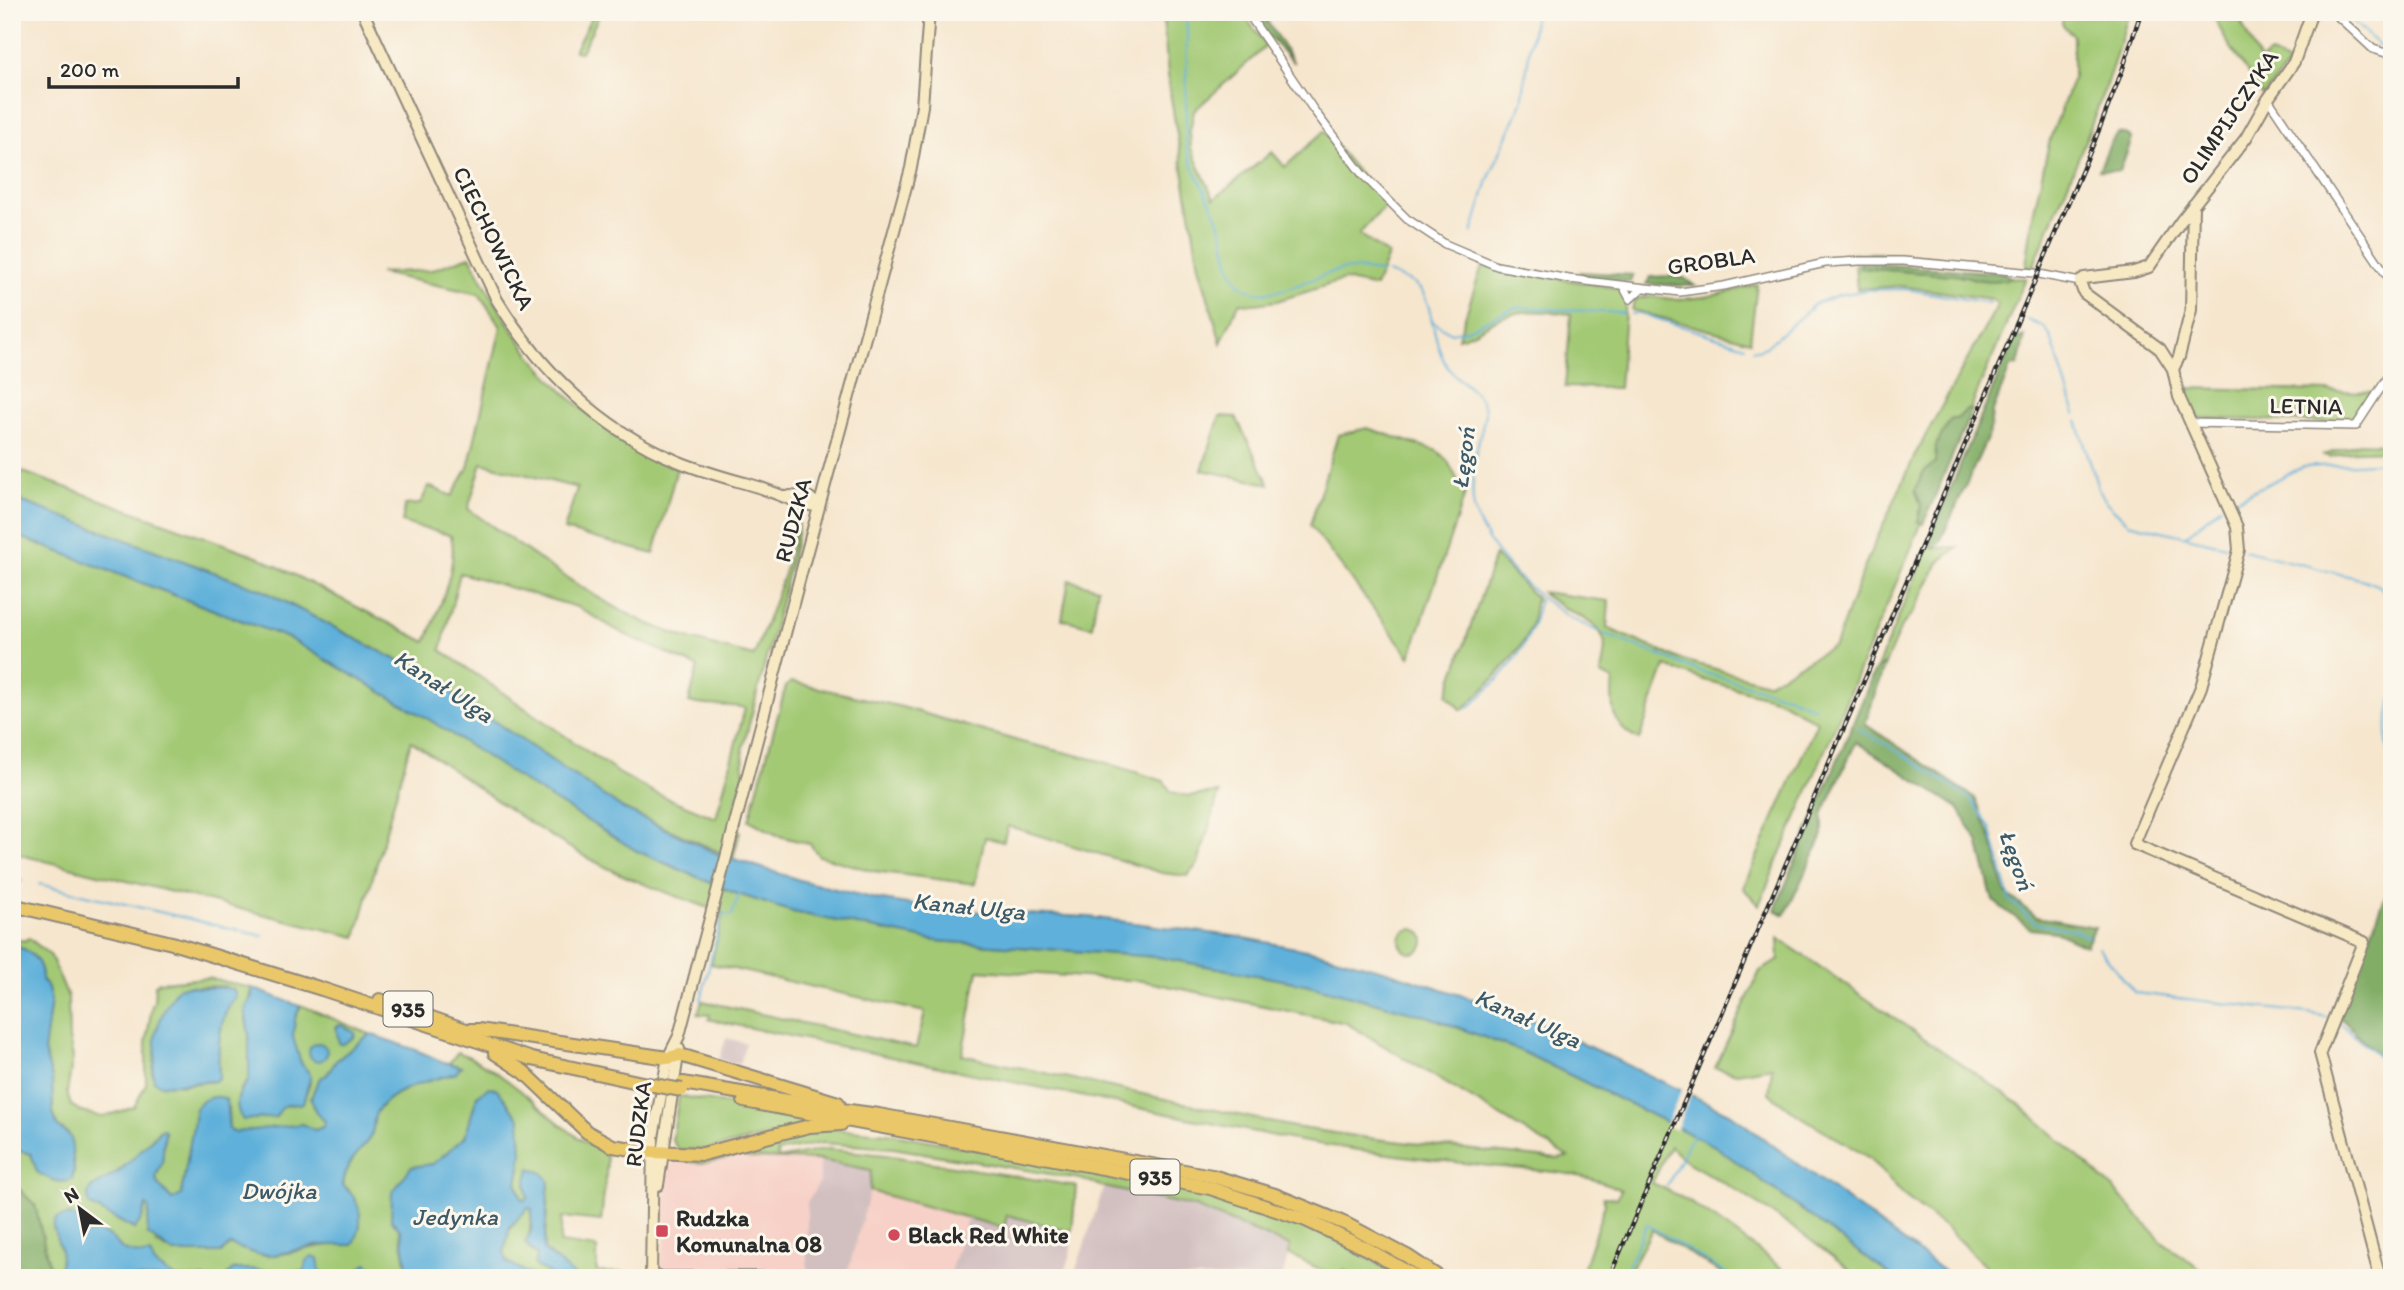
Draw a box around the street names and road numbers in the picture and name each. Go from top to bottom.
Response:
street label: OLIMPIJCZYKA [2174,44,2284,190]
street label: CIECHOWICKA [447,162,541,314]
street label: GROBLA [1665,241,1757,281]
street label: LETNIA [2269,391,2343,421]
street label: RUDZKA [768,474,818,565]
road number: 935 [384,992,432,1026]
street label: RUDZKA [619,1079,657,1168]
road number: 935 [1130,1160,1180,1194]

